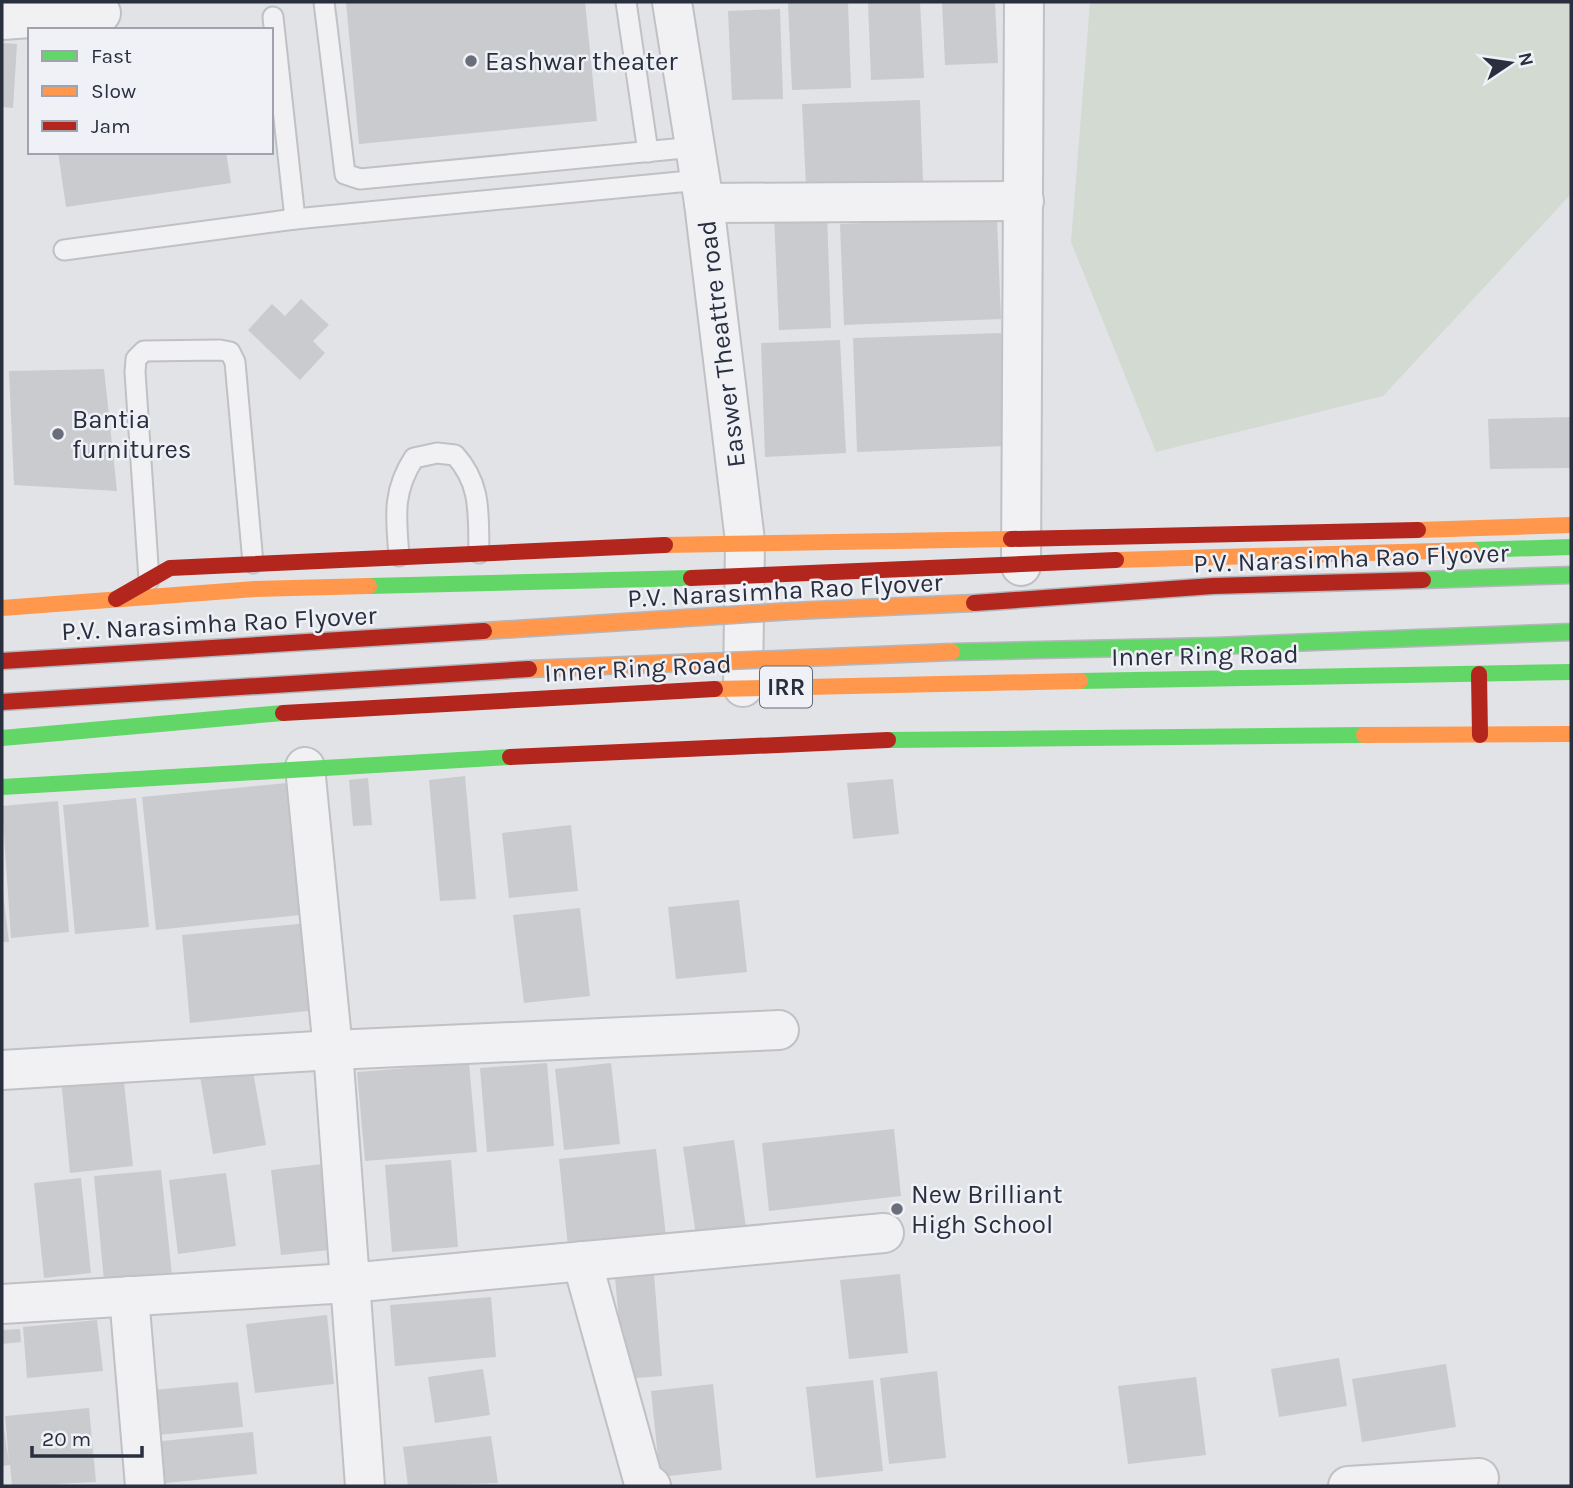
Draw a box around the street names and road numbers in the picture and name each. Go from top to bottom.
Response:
street label: Easwer Theattre road [691,219,752,469]
street label: P.V. Narasimha Rao Flyover [1193,537,1510,580]
street label: P.V. Narasimha Rao Flyover [627,567,944,614]
street label: P.V. Narasimha Rao Flyover [61,600,378,647]
street label: Inner Ring Road [1111,638,1299,673]
street label: Inner Ring Road [544,648,733,689]
road number: IRR [760,666,812,708]

